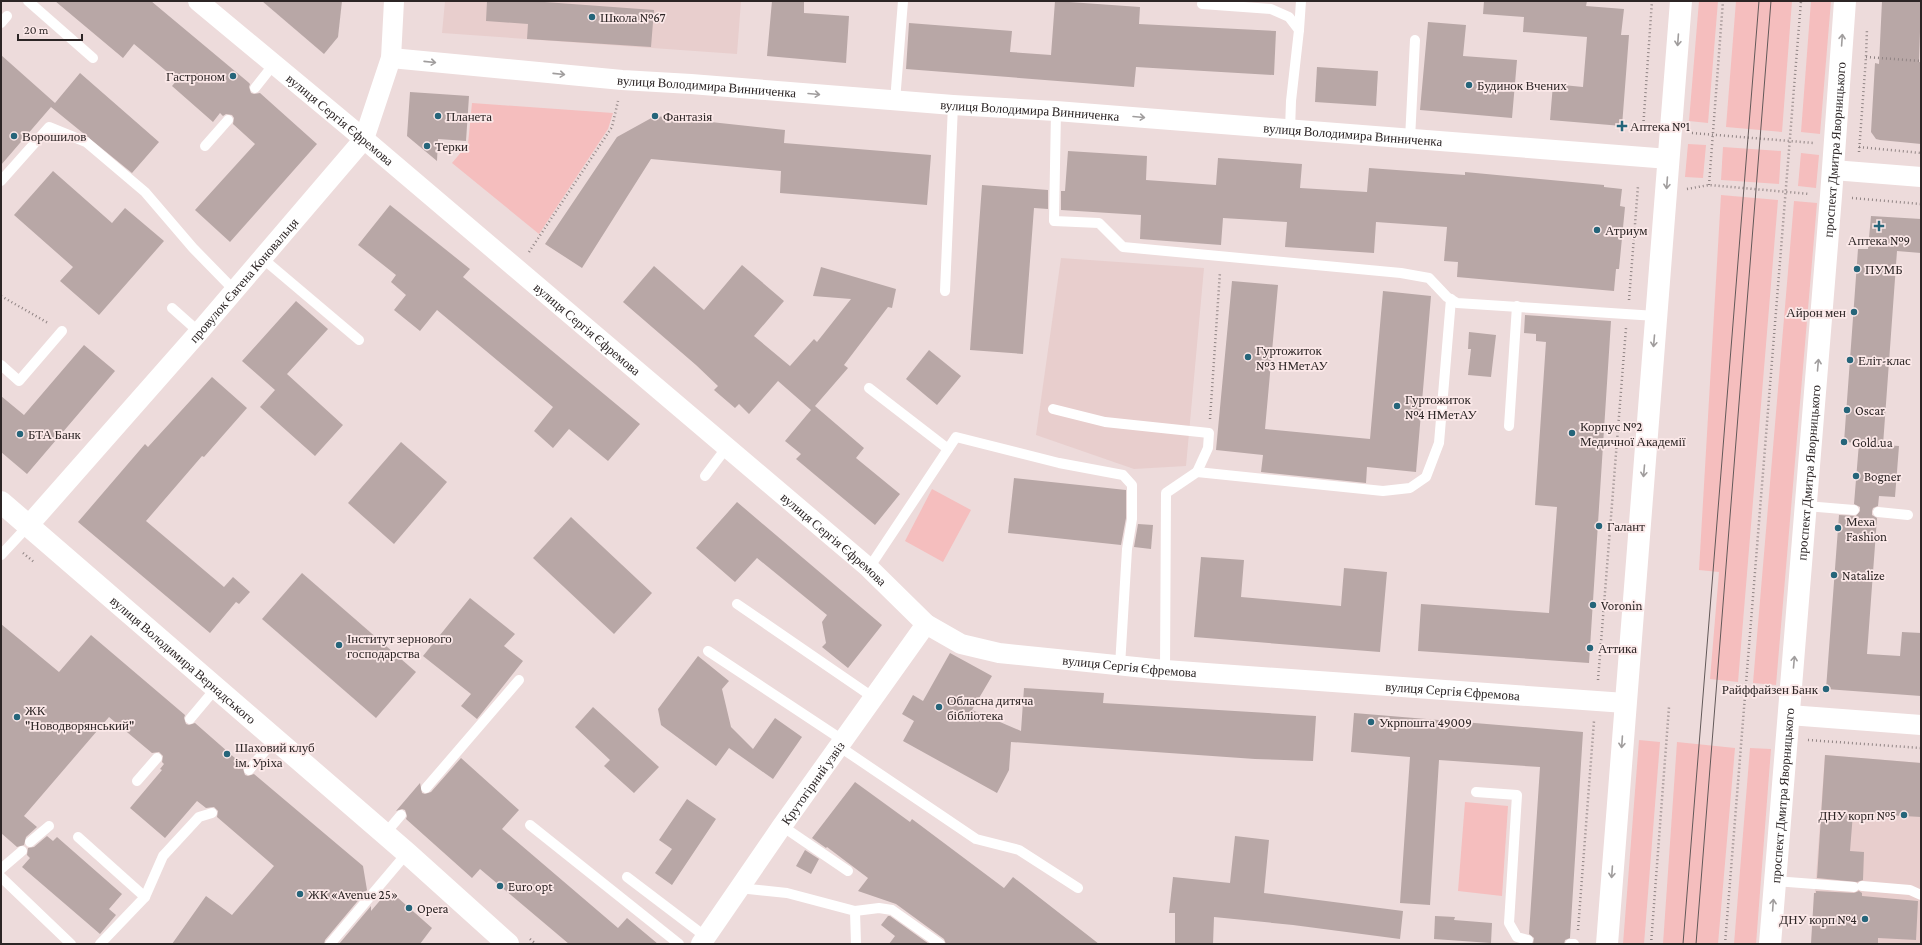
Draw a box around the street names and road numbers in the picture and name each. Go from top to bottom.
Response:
street label: проспект Дмитра Яворницького [1821,61,1849,238]
street label: вулиця Сергія Єфремова [283,71,397,169]
street label: вулиця Володимира Винниченка [617,73,797,100]
street label: вулиця Володимира Винниченка [940,97,1120,124]
street label: вулиця Володимира Винниченка [1263,120,1443,149]
street label: провулок Євгена Коновальця [186,215,301,346]
street label: вулиця Сергія Єфремова [531,280,643,379]
street label: проспект Дмитра Яворницького [1794,384,1824,561]
street label: вулиця Сергія Єфремова [778,490,890,589]
street label: вулиця Володимира Вернадського [107,593,259,727]
street label: вулиця Сергія Єфремова [1062,653,1197,680]
street label: вулиця Сергія Єфремова [1385,679,1521,703]
street label: проспект Дмитра Яворницького [1768,707,1797,884]
street label: Крутогірний узвіз [778,739,848,828]

